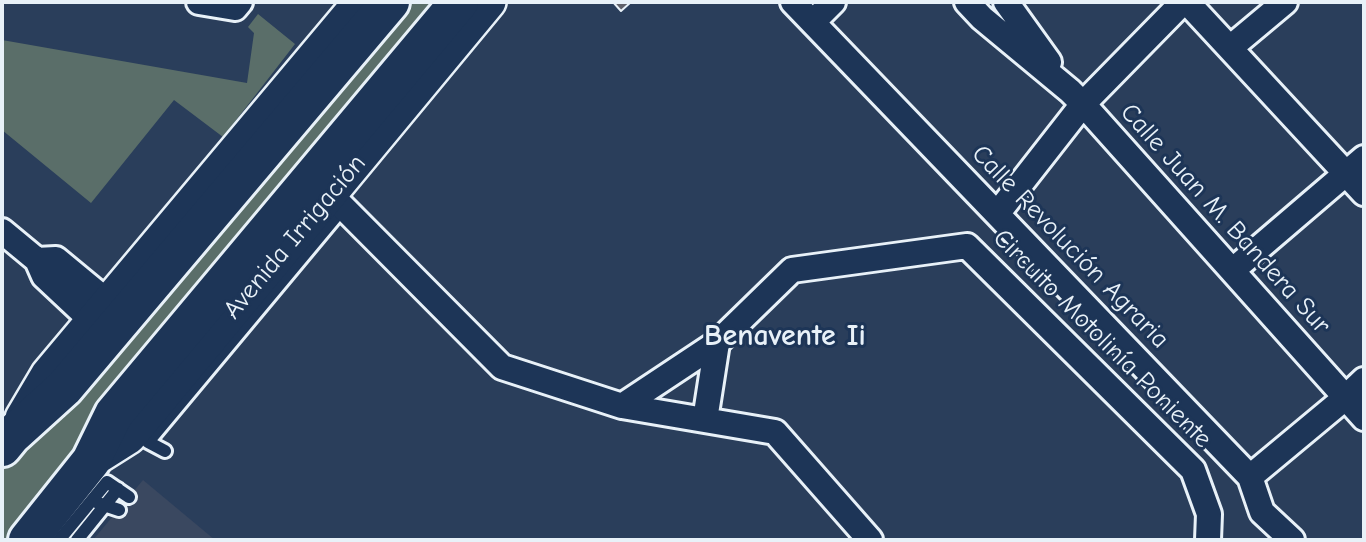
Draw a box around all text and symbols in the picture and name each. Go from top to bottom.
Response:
street label: Calle Juan M. Bandera Sur [1113,97,1337,341]
street label: Calle Revolución Agraria [965,139,1175,355]
street label: Avenida Irrigación [217,148,373,326]
street label: Circuito Motolinía Poniente [986,223,1218,455]
district label: Benavente Ii [704,319,866,355]

